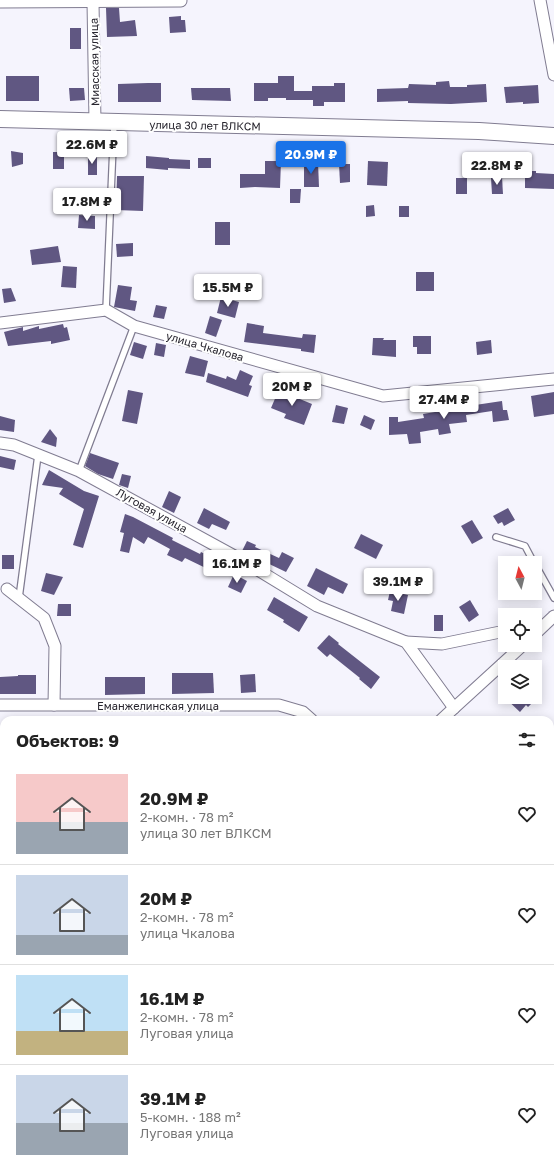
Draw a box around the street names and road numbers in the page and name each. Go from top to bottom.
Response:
street label: Миасская улица [87,18,101,106]
street label: улица 30 лет ВЛКСМ [149,118,261,132]
street label: улица Чкалова [165,329,245,363]
street label: Луговая улица [114,485,190,535]
street label: Еманжелинская улица [97,699,219,712]

